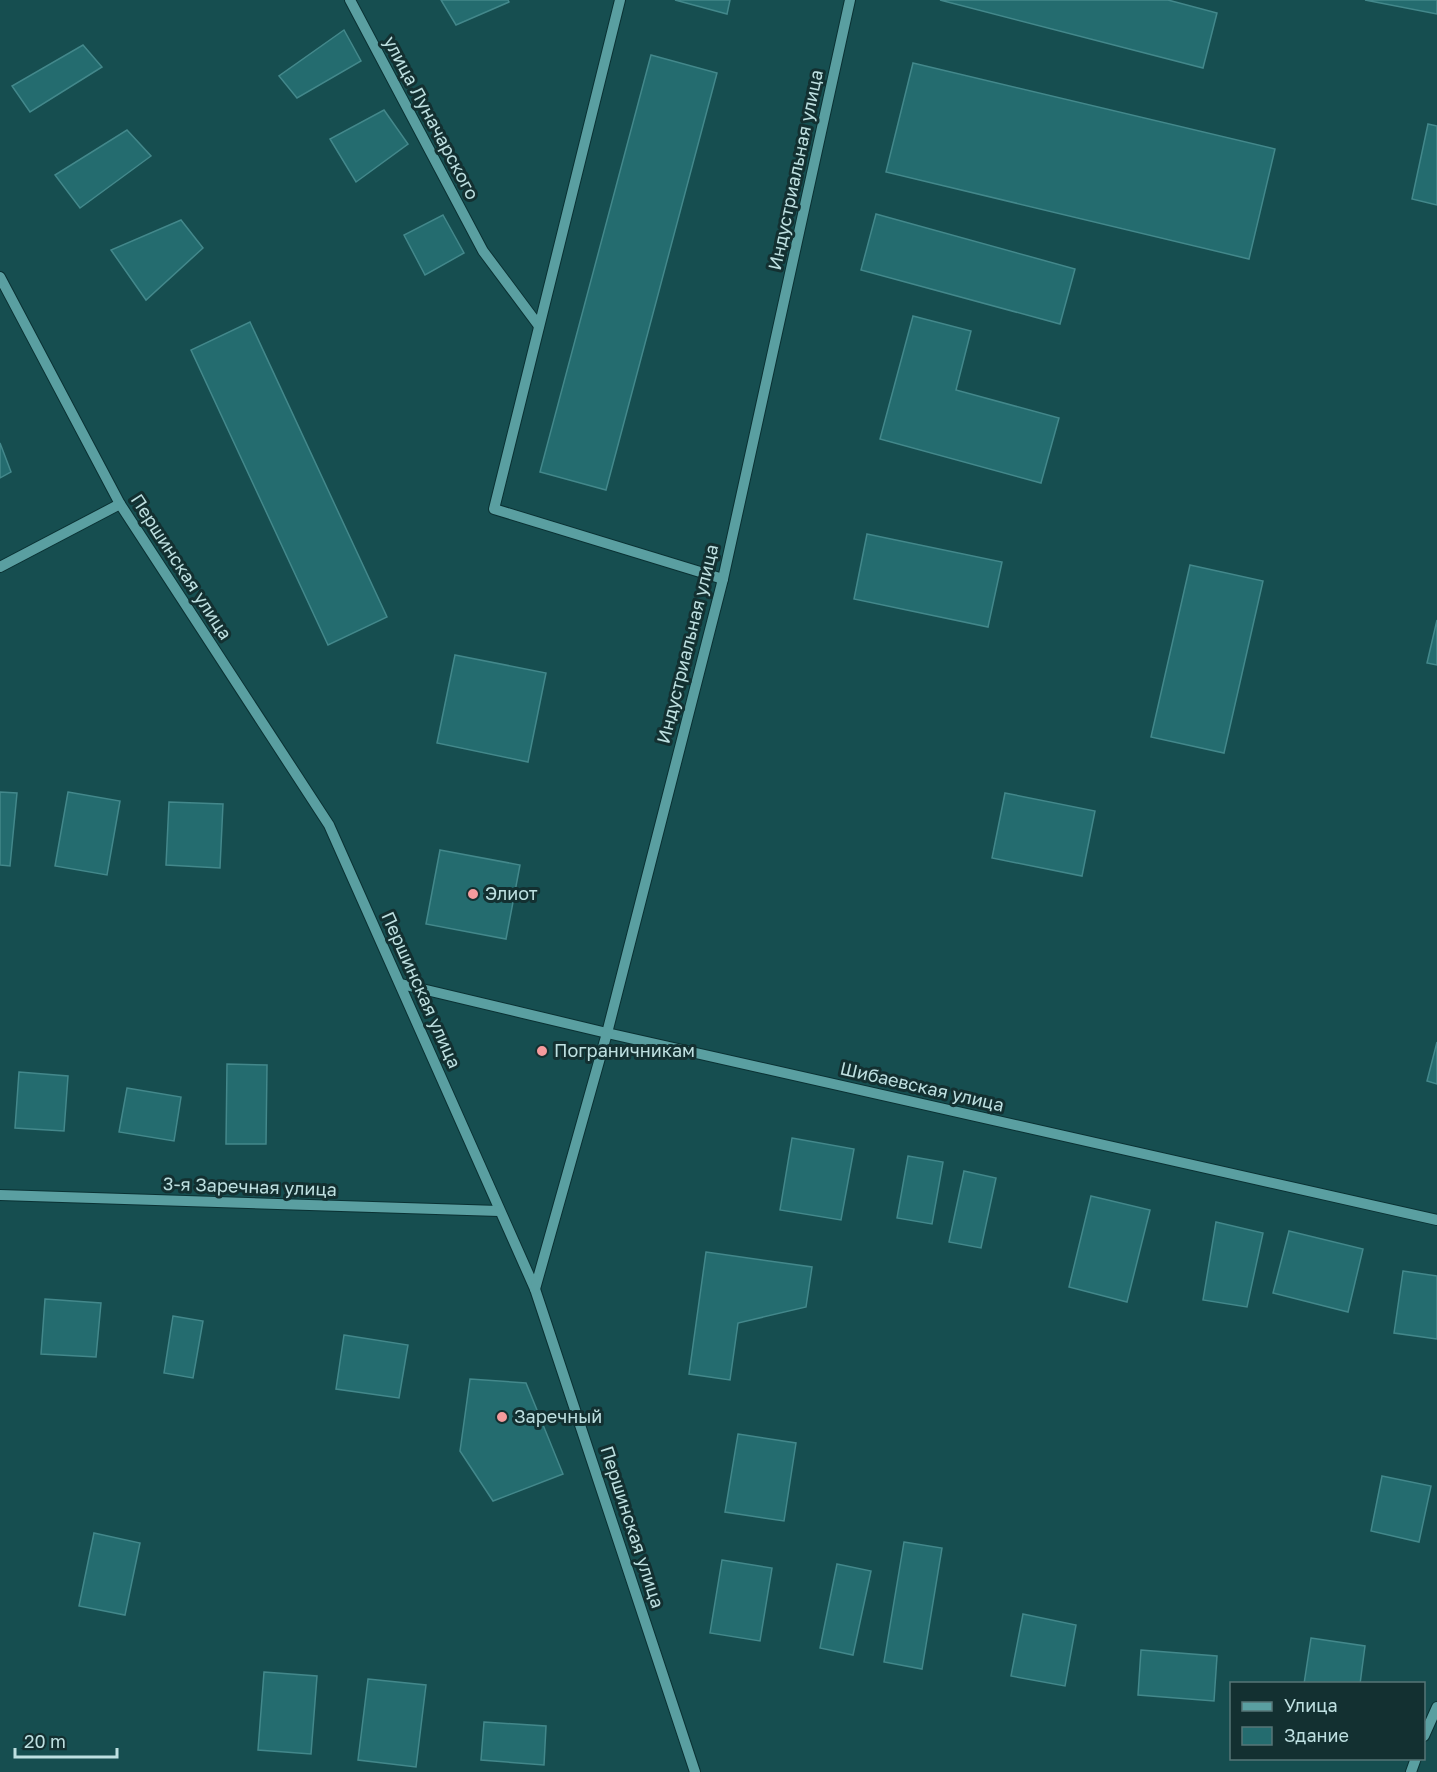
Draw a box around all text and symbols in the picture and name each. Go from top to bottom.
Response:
street label: улица Луначарского [379,32,484,203]
street label: Индустриальная улица [763,67,827,272]
street label: Першинская улица [127,490,237,643]
street label: Индустриальная улица [652,542,722,746]
place label: Элиот [485,882,538,904]
marker: Элиот [466,887,480,901]
street label: Першинская улица [377,908,466,1071]
place label: Пограничникам [554,1039,695,1061]
marker: Пограничникам [535,1044,549,1058]
street label: Шибаевская улица [838,1056,1006,1116]
street label: 3-я Заречная улица [163,1172,337,1200]
place label: Заречный [514,1405,602,1427]
marker: Заречный [495,1410,509,1424]
street label: Першинская улица [596,1443,670,1611]
legend [1230,1682,1425,1760]
text: Улица [1284,1694,1338,1716]
scale bar [15,1721,117,1759]
text: Здание [1284,1724,1349,1746]
text: 20 m [24,1730,66,1752]

